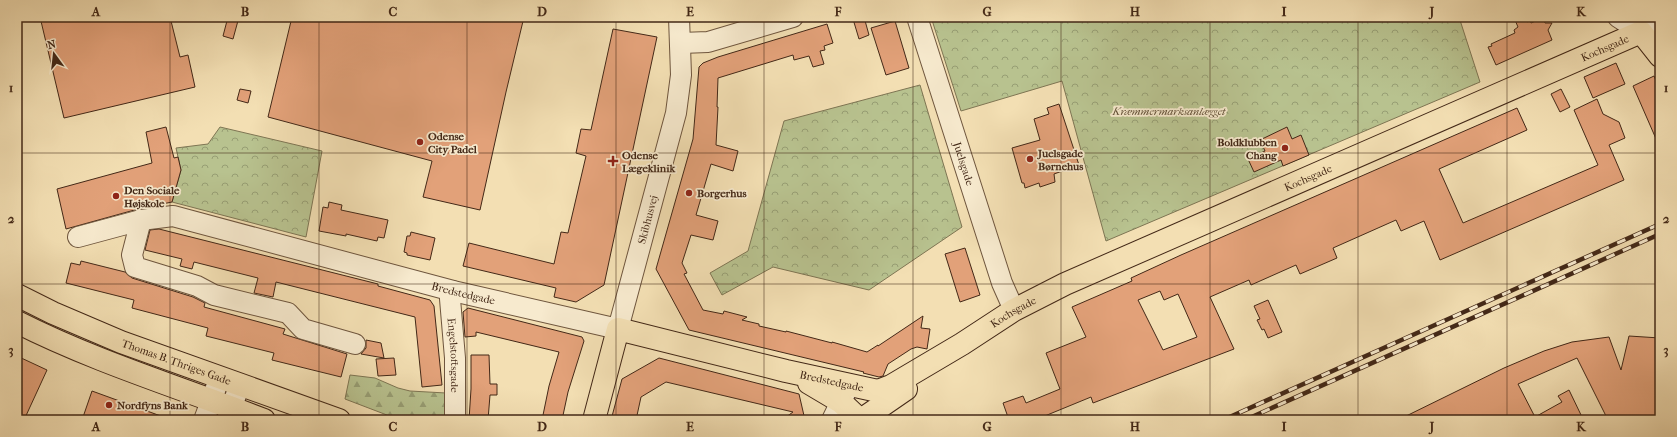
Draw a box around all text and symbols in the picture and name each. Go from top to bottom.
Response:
text: A [91,4,101,19]
text: B [241,4,250,19]
text: C [389,4,398,19]
text: D [537,4,547,19]
text: E [686,4,694,19]
text: F [834,4,842,19]
text: G [982,4,992,19]
text: H [1130,4,1141,19]
text: I [1281,4,1287,19]
text: J [1428,4,1435,20]
text: K [1576,4,1587,19]
street label: Kochsgade [1579,31,1631,64]
north arrow [34,34,74,74]
text: N [46,37,58,52]
text: 1 [9,80,14,95]
text: 1 [1664,80,1669,95]
park label: Kræmmermarksanlægget [1112,105,1226,118]
place label: Odense City Padel [428,130,478,156]
place label: Boldklubben Chang [1217,136,1278,162]
marker: Odense City Padel [415,137,425,147]
street label: Juelsgade [951,139,977,188]
marker: Boldklubben Chang [1280,143,1290,153]
place label: Juelsgade Børnehus [1037,147,1084,173]
place label: Odense Lægeklinik [622,149,675,175]
marker: Juelsgade Børnehus [1025,154,1035,164]
marker: Odense Lægeklinik [607,155,619,167]
street label: Kochsgade [1282,161,1334,194]
place label: Den Sociale Højskole [123,184,180,210]
place label: Borgerhus [697,187,747,200]
marker: Borgerhus [684,188,694,198]
marker: Den Sociale Højskole [111,191,121,201]
street label: Skibhusvej [635,194,660,245]
text: 2 [8,211,15,226]
text: 2 [1663,211,1670,226]
street label: Bredstedgade [430,279,497,307]
street label: Kochsgade [988,293,1039,330]
street label: Engelstoftsgade [445,317,462,393]
street label: Thomas B. Thriges Gade [120,336,233,388]
text: 3 [8,342,14,358]
text: 3 [1663,342,1669,358]
street label: Bredstedgade [798,368,865,394]
place label: Nordfyns Bank [117,399,188,412]
marker: Nordfyns Bank [104,400,114,410]
text: A [91,419,101,434]
text: B [241,419,250,434]
text: C [389,419,398,434]
text: D [537,419,547,434]
text: E [686,419,694,434]
text: F [834,419,842,434]
text: G [982,419,992,434]
text: H [1130,419,1141,434]
text: I [1281,419,1287,434]
text: J [1428,419,1435,435]
text: K [1576,419,1587,434]

